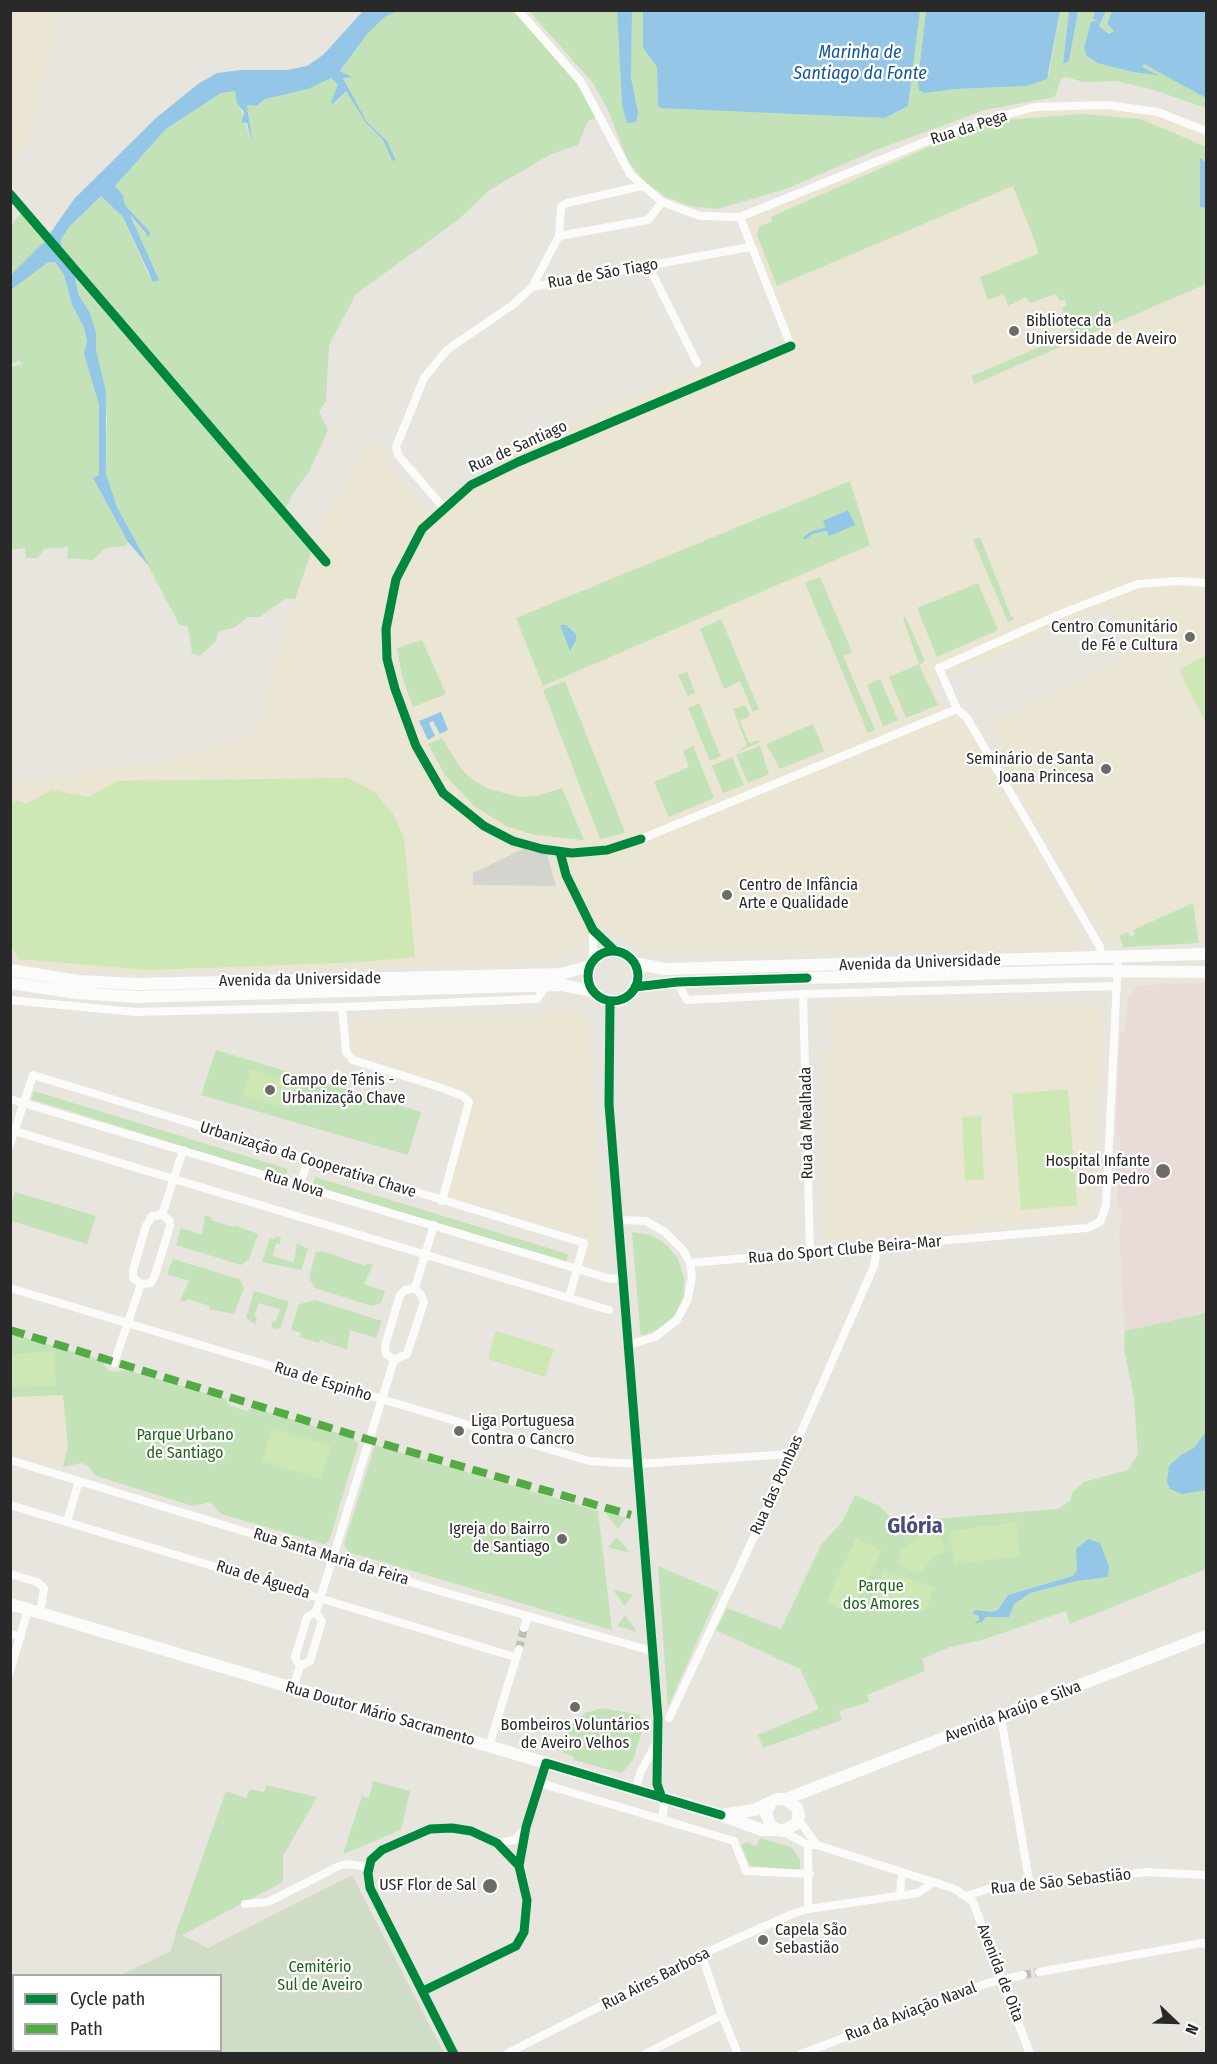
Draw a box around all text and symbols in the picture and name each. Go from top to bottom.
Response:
water label: Marinha de Santiago da Fonte [793,42,927,84]
street label: Rua da Pega [928,107,1010,149]
street label: Rua de São Tiago [546,255,660,293]
place label: Biblioteca da Universidade de Aveiro [1026,312,1177,350]
marker: Biblioteca da Universidade de Aveiro [1007,324,1021,338]
street label: Rua de Santiago [466,417,570,477]
place label: Centro Comunitário de Fé e Cultura [1051,618,1178,656]
marker: Centro Comunitário de Fé e Cultura [1183,630,1197,644]
place label: Seminário de Santa Joana Princesa [966,750,1094,788]
marker: Seminário de Santa Joana Princesa [1099,762,1113,776]
place label: Centro de Infância Arte e Qualidade [739,876,858,914]
marker: Centro de Infância Arte e Qualidade [720,888,734,902]
street label: Avenida da Universidade [839,951,1001,975]
street label: Avenida da Universidade [219,969,381,991]
street label: Rua da Mealhada [796,1067,818,1179]
place label: Campo de Ténis - Urbanização Chave [282,1071,405,1109]
marker: Campo de Ténis - Urbanização Chave [263,1083,277,1097]
street label: Urbanização da Cooperativa Chave [198,1118,418,1202]
place label: Hospital Infante Dom Pedro [1045,1152,1150,1190]
marker: Hospital Infante Dom Pedro [1154,1162,1172,1180]
street label: Rua Nova [262,1166,326,1202]
street label: Rua do Sport Clube Beira-Mar [748,1232,942,1268]
street label: Rua de Espinho [272,1358,374,1406]
place label: Liga Portuguesa Contra o Cancro [471,1412,575,1450]
marker: Liga Portuguesa Contra o Cancro [452,1424,466,1438]
park label: Parque Urbano de Santiago [136,1426,234,1464]
street label: Rua das Pombas [746,1432,808,1538]
district label: Glória [887,1514,943,1540]
place label: Igreja do Bairro de Santiago [449,1520,550,1558]
street label: Rua Santa Maria da Feira [251,1524,411,1590]
marker: Igreja do Bairro de Santiago [555,1532,569,1546]
street label: Rua de Águeda [214,1557,312,1603]
park label: Parque dos Amores [843,1577,919,1615]
street label: Avenida Araújo e Silva [942,1677,1084,1747]
street label: Rua Doutor Mário Sacramento [283,1678,477,1750]
marker: Bombeiros Voluntários de Aveiro Velhos [568,1700,582,1714]
place label: Bombeiros Voluntários de Aveiro Velhos [500,1716,650,1754]
street label: Rua de São Sebastião [990,1865,1132,1899]
place label: USF Flor de Sal [379,1876,476,1896]
marker: USF Flor de Sal [481,1877,499,1895]
place label: Capela São Sebastião [775,1921,847,1959]
street label: Avenida de Oita [973,1921,1027,2025]
marker: Capela São Sebastião [756,1933,770,1947]
street label: Rua Aires Barbosa [599,1944,713,2014]
park label: Cemitério Sul de Aveiro [277,1958,363,1996]
legend [12,1974,222,2052]
street label: Rua da Aviação Naval [843,1978,979,2046]
text: Cycle path [70,1988,145,2010]
north arrow [1145,1992,1205,2052]
text: Path [70,2018,103,2040]
text: N [1181,2021,1203,2037]

